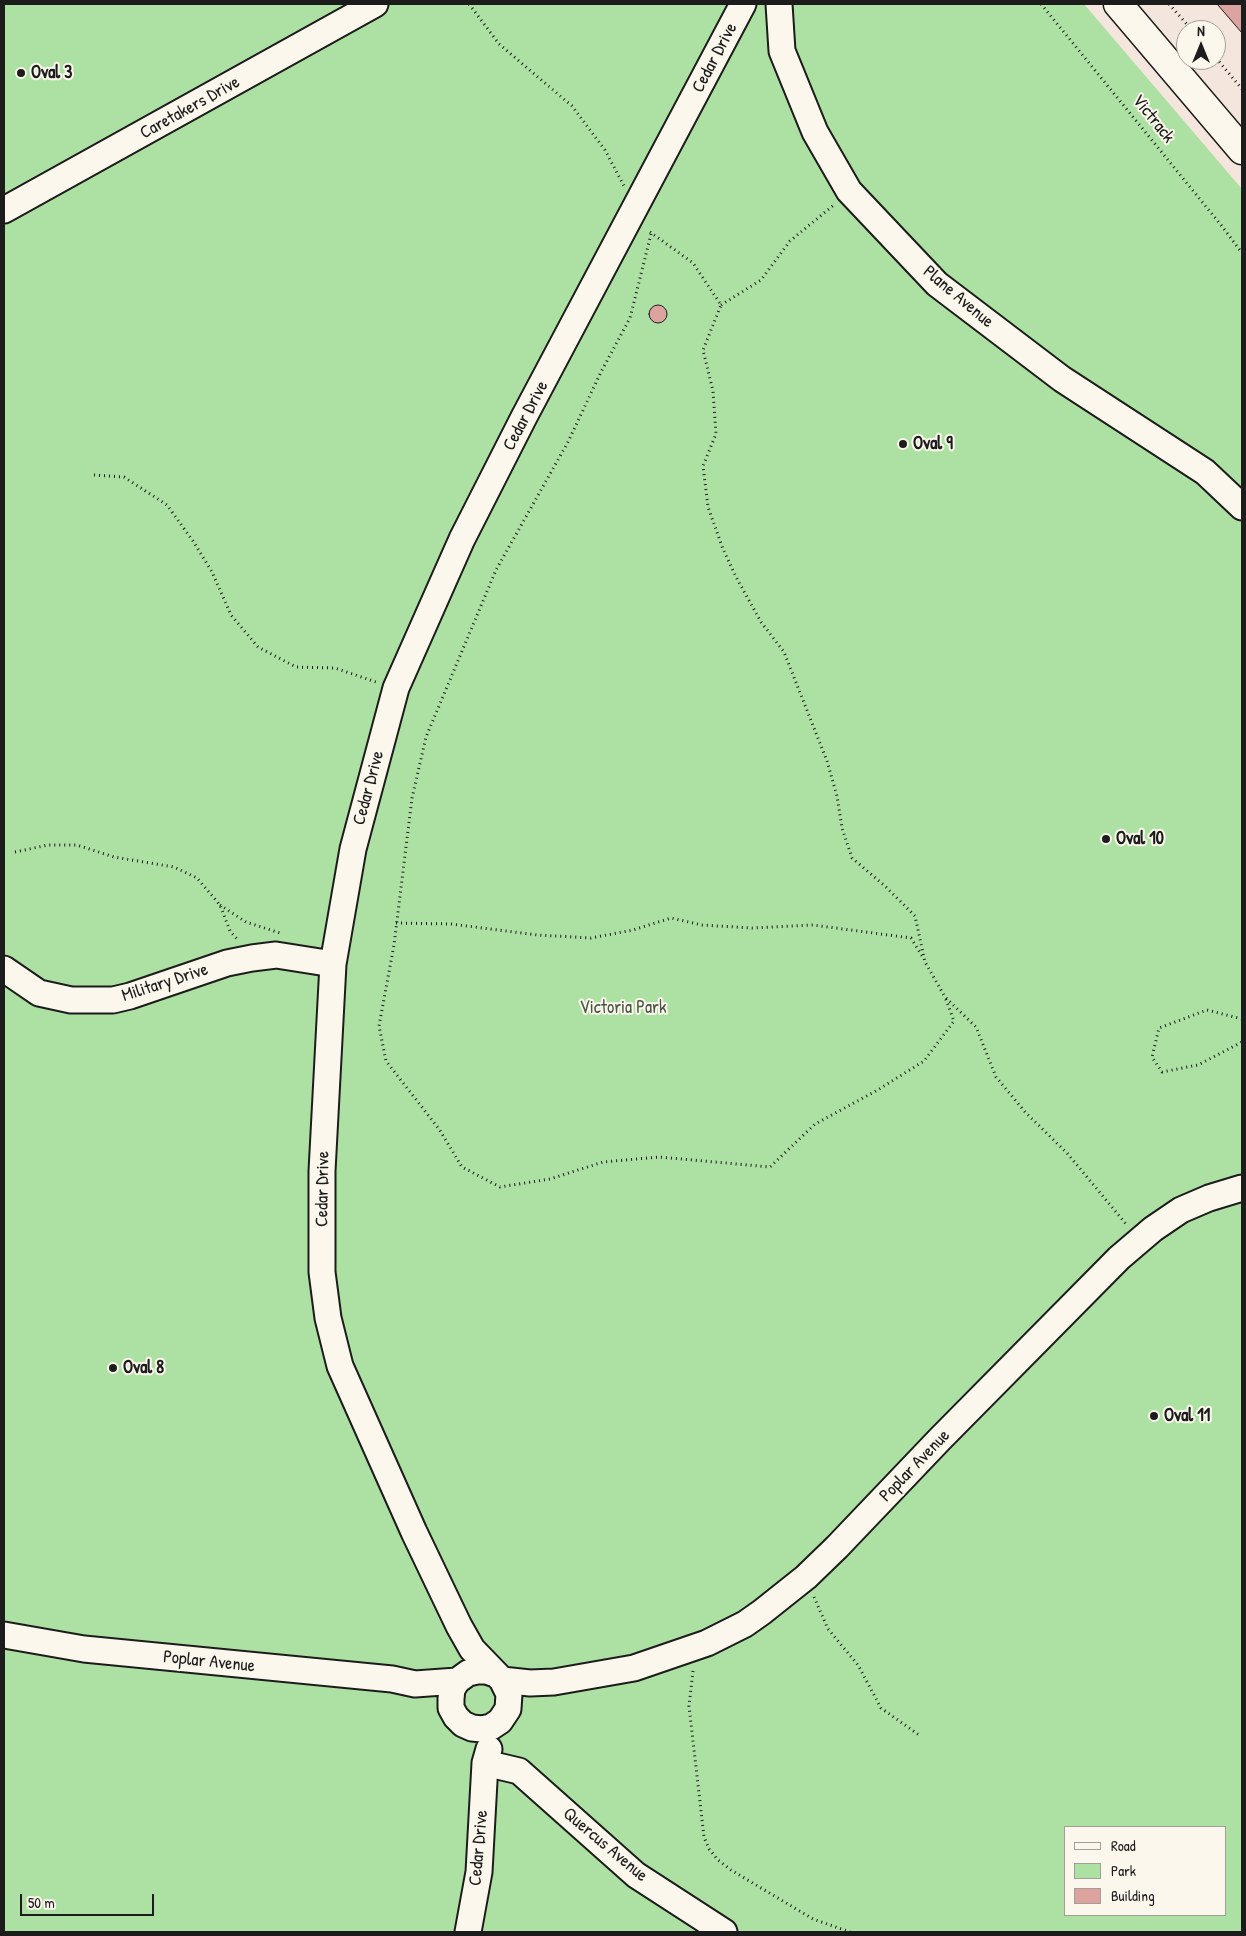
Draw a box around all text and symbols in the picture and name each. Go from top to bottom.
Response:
street label: Cedar Drive [688,19,742,97]
north arrow [1176,20,1226,70]
text: N [1197,21,1205,40]
place label: Oval 3 [31,62,72,84]
marker: Oval 3 [15,67,27,79]
street label: Caretakers Drive [136,72,244,144]
street label: Victrack [1127,91,1179,147]
street label: Plane Avenue [918,261,998,333]
street label: Cedar Drive [499,377,553,455]
place label: Oval 9 [913,433,953,455]
marker: Oval 9 [897,438,909,450]
street label: Cedar Drive [349,748,389,828]
place label: Oval 10 [1116,828,1164,850]
marker: Oval 10 [1100,833,1112,845]
street label: Military Drive [119,959,211,1007]
park label: Victoria Park [580,997,666,1019]
street label: Cedar Drive [312,1151,334,1227]
place label: Oval 8 [123,1357,164,1379]
marker: Oval 8 [107,1362,119,1374]
place label: Oval 11 [1164,1405,1210,1427]
marker: Oval 11 [1148,1410,1160,1422]
street label: Poplar Avenue [875,1425,955,1507]
street label: Poplar Avenue [162,1646,256,1678]
street label: Quercus Avenue [558,1803,652,1887]
street label: Cedar Drive [465,1809,493,1887]
legend [1064,1826,1226,1916]
text: Road [1111,1835,1136,1856]
text: Park [1111,1860,1136,1881]
scale bar [22,1884,156,1916]
text: Building [1111,1885,1155,1906]
text: 50 m [28,1892,55,1913]

